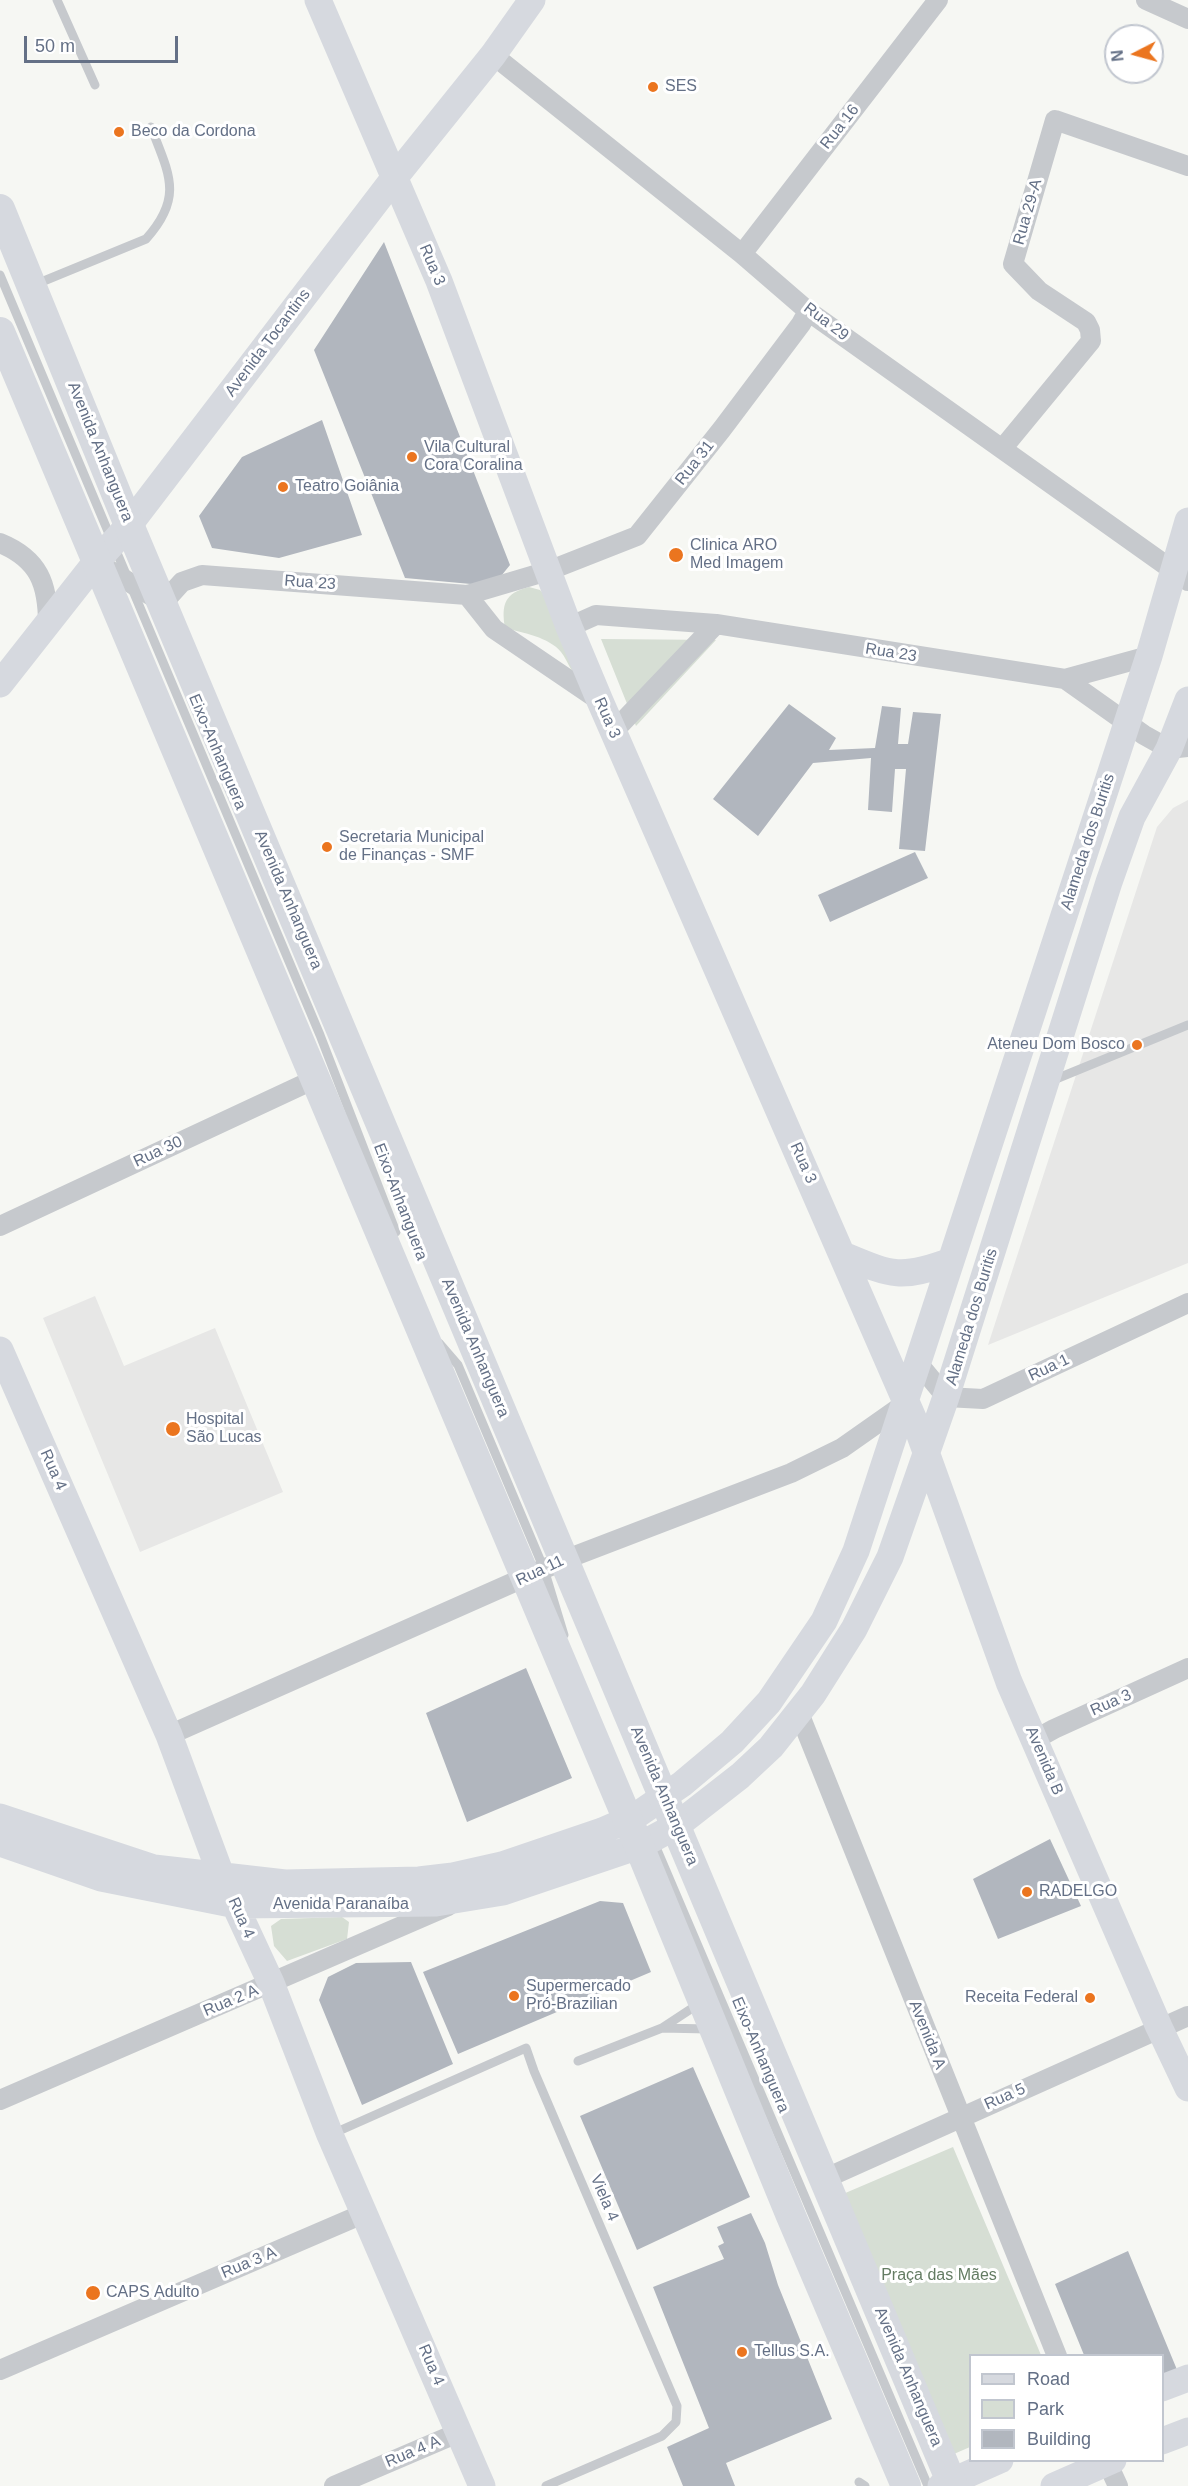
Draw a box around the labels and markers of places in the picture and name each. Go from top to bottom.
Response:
place label: SES [665,77,697,97]
marker: SES [646,80,660,94]
place label: Beco da Cordona [131,122,256,142]
marker: Beco da Cordona [112,125,126,139]
place label: Vila Cultural Cora Coralina [424,438,523,476]
marker: Vila Cultural Cora Coralina [405,450,419,464]
place label: Teatro Goiânia [295,477,399,497]
marker: Teatro Goiânia [276,480,290,494]
place label: Clinica ARO Med Imagem [690,536,783,574]
marker: Clinica ARO Med Imagem [667,546,685,564]
place label: Secretaria Municipal de Finanças - SMF [339,828,484,866]
marker: Secretaria Municipal de Finanças - SMF [320,840,334,854]
place label: Ateneu Dom Bosco [987,1035,1125,1055]
marker: Ateneu Dom Bosco [1130,1038,1144,1052]
place label: Hospital São Lucas [186,1410,262,1448]
marker: Hospital São Lucas [164,1420,182,1438]
place label: RADELGO [1039,1882,1117,1902]
marker: RADELGO [1020,1885,1034,1899]
place label: Supermercado Pró-Brazilian [526,1977,631,2015]
place label: Receita Federal [965,1988,1078,2008]
marker: Supermercado Pró-Brazilian [507,1989,521,2003]
marker: Receita Federal [1083,1991,1097,2005]
place label: CAPS Adulto [106,2283,199,2303]
marker: CAPS Adulto [84,2284,102,2302]
place label: Tellus S.A. [754,2342,830,2362]
marker: Tellus S.A. [735,2345,749,2359]

